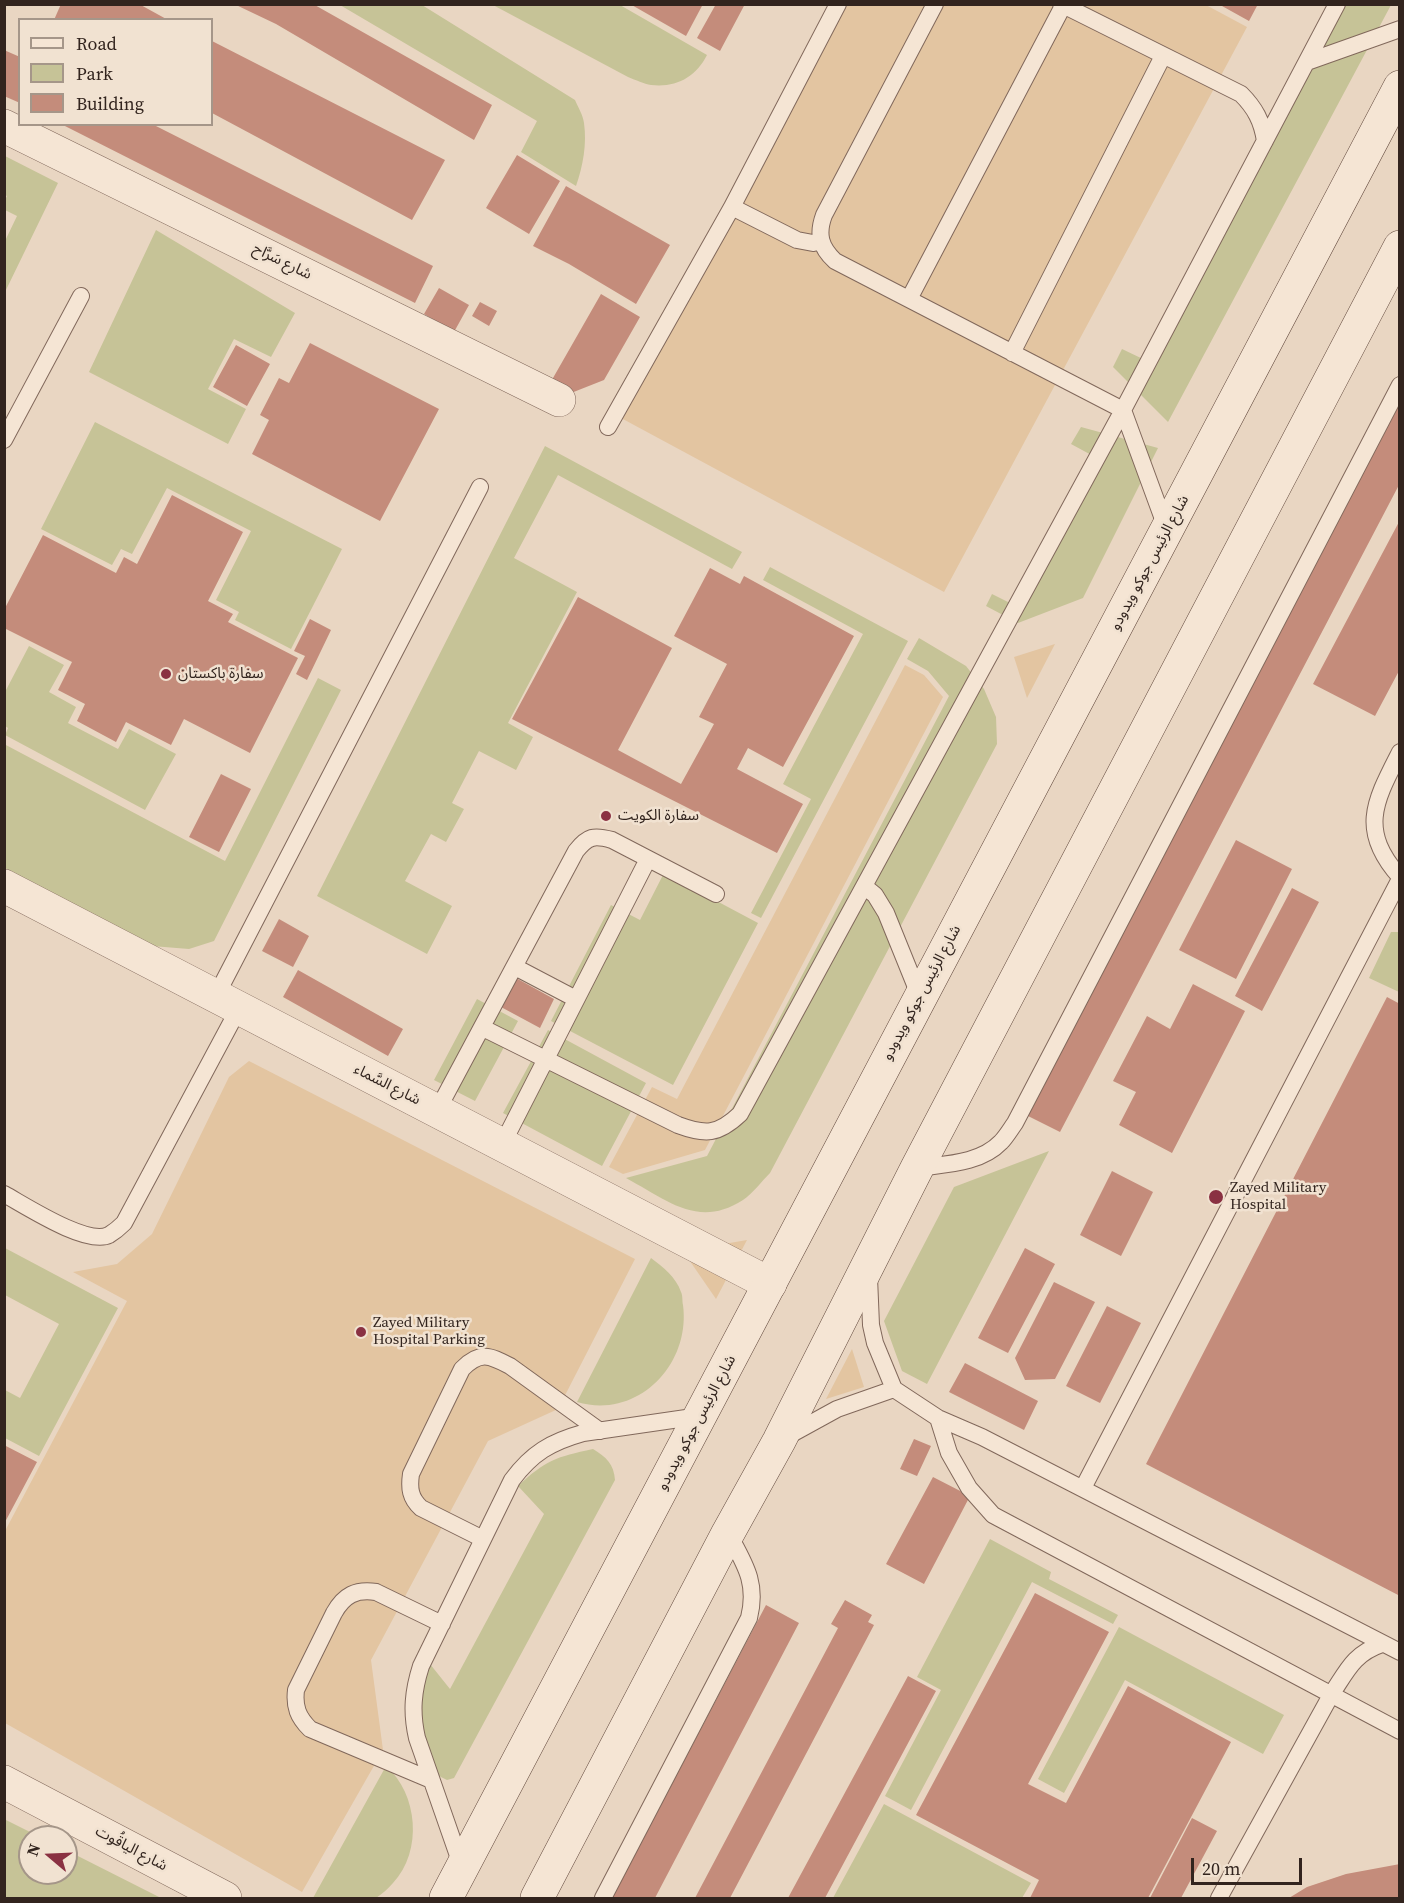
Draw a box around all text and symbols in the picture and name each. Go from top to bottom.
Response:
legend [18,18,213,126]
text: Road [76,31,117,56]
text: Park [76,61,113,86]
text: Building [76,91,144,116]
street label: شارع سَرَّاح [250,240,314,284]
street label: شارع الرئيس جوكو ويدودو [1107,492,1193,634]
place label: سفارة باكستان [178,665,264,683]
marker: سفارة باكستان [159,667,173,681]
place label: سفارة الكويت [618,807,699,825]
marker: سفارة الكويت [599,809,613,823]
street label: شارع الرئيس جوكو ويدودو [879,922,965,1064]
street label: شارع السَّماء [351,1061,423,1109]
place label: Zayed Military Hospital [1230,1179,1326,1214]
marker: Zayed Military Hospital [1207,1188,1225,1206]
place label: Zayed Military Hospital Parking [373,1314,485,1349]
marker: Zayed Military Hospital Parking [354,1325,368,1339]
street label: شارع الرئيس جوكو ويدودو [654,1352,740,1494]
street label: شارع الياقُوت [92,1823,170,1875]
north arrow [18,1825,78,1885]
text: N [21,1841,45,1859]
scale bar [1194,1846,1305,1884]
text: 20 m [1202,1856,1240,1881]

